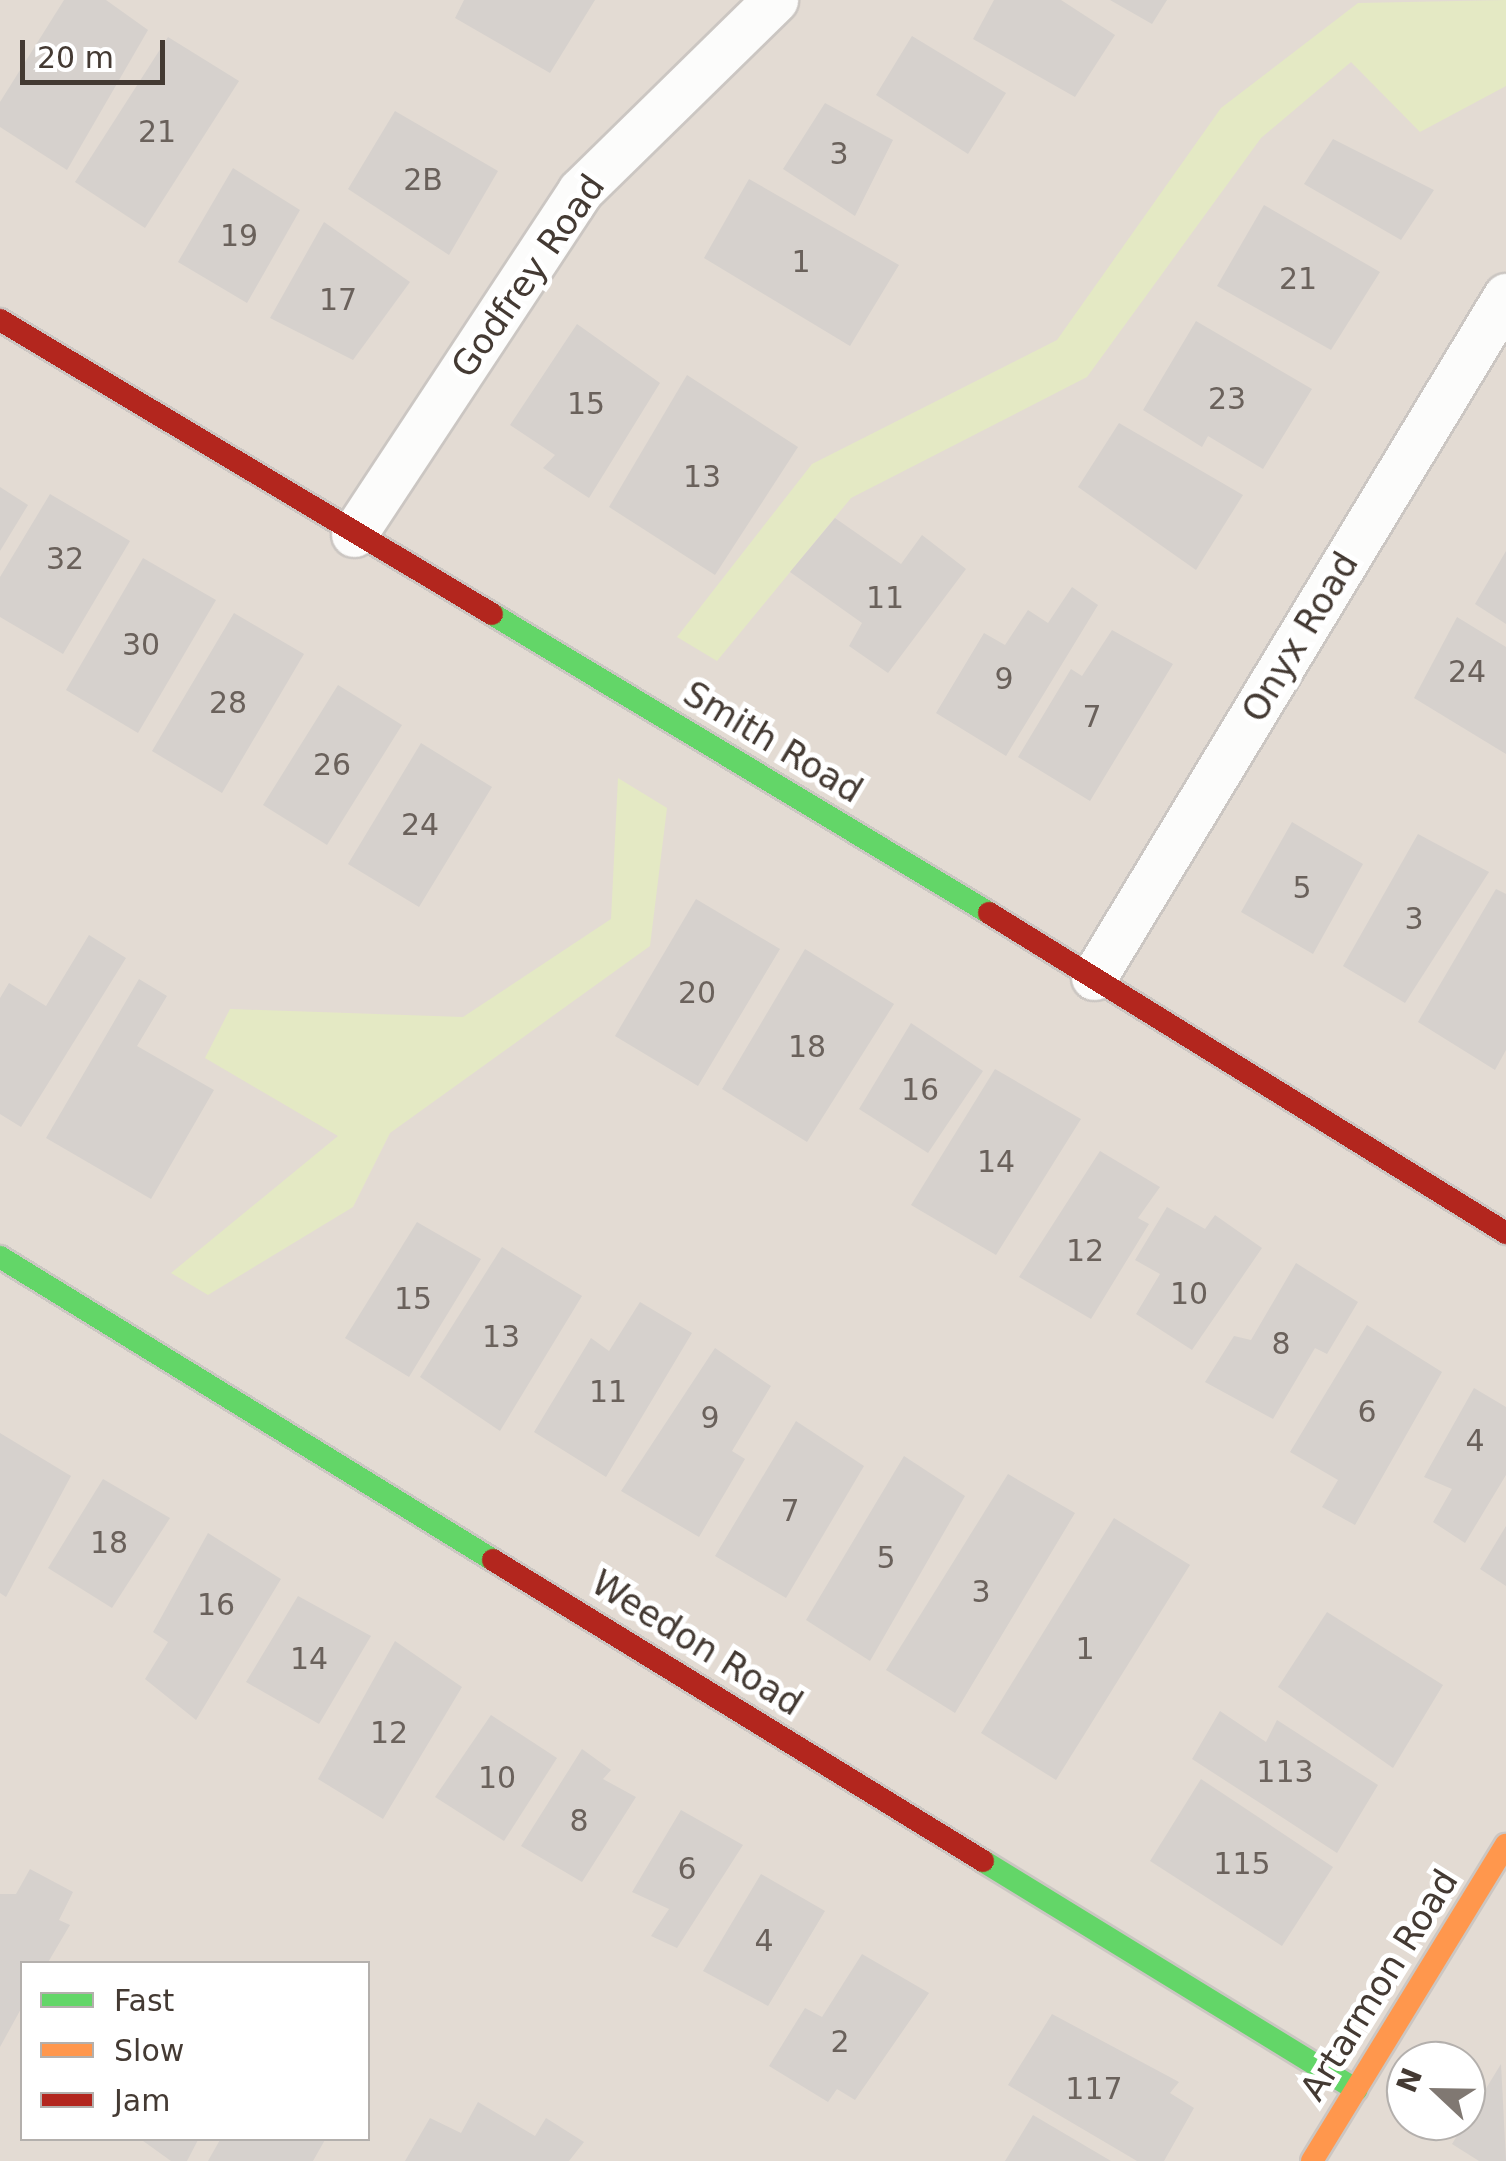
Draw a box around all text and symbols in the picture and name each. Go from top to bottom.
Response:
scale bar [25,20,170,82]
text: 20 m [37,40,114,75]
house number: 21 [138,114,176,150]
house number: 3 [829,136,849,172]
house number: 2B [403,162,443,198]
street label: Godfrey Road [443,167,613,385]
house number: 19 [220,218,258,254]
house number: 1 [791,244,811,280]
house number: 21 [1279,261,1317,297]
house number: 17 [319,282,357,318]
house number: 23 [1208,381,1246,417]
house number: 15 [567,386,605,422]
house number: 13 [683,459,721,495]
house number: 32 [46,541,84,577]
street label: Onyx Road [1233,545,1367,729]
house number: 11 [866,580,904,616]
house number: 30 [122,627,160,663]
house number: 24 [1448,654,1486,690]
house number: 9 [994,661,1014,697]
street label: Smith Road [676,672,870,812]
house number: 28 [209,685,247,721]
house number: 7 [1082,699,1102,735]
house number: 26 [313,747,351,783]
house number: 24 [401,807,439,843]
house number: 5 [1292,870,1312,906]
house number: 3 [1404,901,1424,937]
house number: 20 [678,975,716,1011]
house number: 18 [788,1029,826,1065]
house number: 16 [901,1072,939,1108]
house number: 14 [977,1144,1015,1180]
house number: 12 [1066,1233,1104,1269]
house number: 10 [1170,1276,1208,1312]
house number: 15 [394,1281,432,1317]
house number: 13 [482,1319,520,1355]
house number: 8 [1271,1326,1291,1362]
house number: 11 [589,1374,627,1410]
house number: 6 [1357,1394,1377,1430]
house number: 9 [700,1400,720,1436]
house number: 4 [1465,1423,1485,1459]
house number: 7 [780,1493,800,1529]
house number: 18 [90,1525,128,1561]
house number: 5 [876,1540,896,1576]
street label: Weedon Road [584,1561,810,1725]
house number: 3 [971,1574,991,1610]
house number: 16 [197,1587,235,1623]
house number: 1 [1075,1631,1095,1667]
house number: 14 [290,1641,328,1677]
house number: 12 [370,1715,408,1751]
house number: 113 [1256,1754,1314,1790]
house number: 10 [478,1760,516,1796]
house number: 8 [569,1803,589,1839]
house number: 115 [1213,1846,1271,1882]
house number: 6 [677,1851,697,1887]
street label: Artarmon Road [1291,1862,1467,2108]
house number: 4 [754,1923,774,1959]
legend [20,1961,370,2141]
text: Fast [114,1983,174,2018]
house number: 2 [830,2024,850,2060]
text: Slow [114,2033,184,2068]
north arrow [1386,2041,1486,2141]
text: N [1390,2063,1429,2097]
house number: 117 [1065,2071,1123,2107]
text: Jam [114,2083,170,2118]

